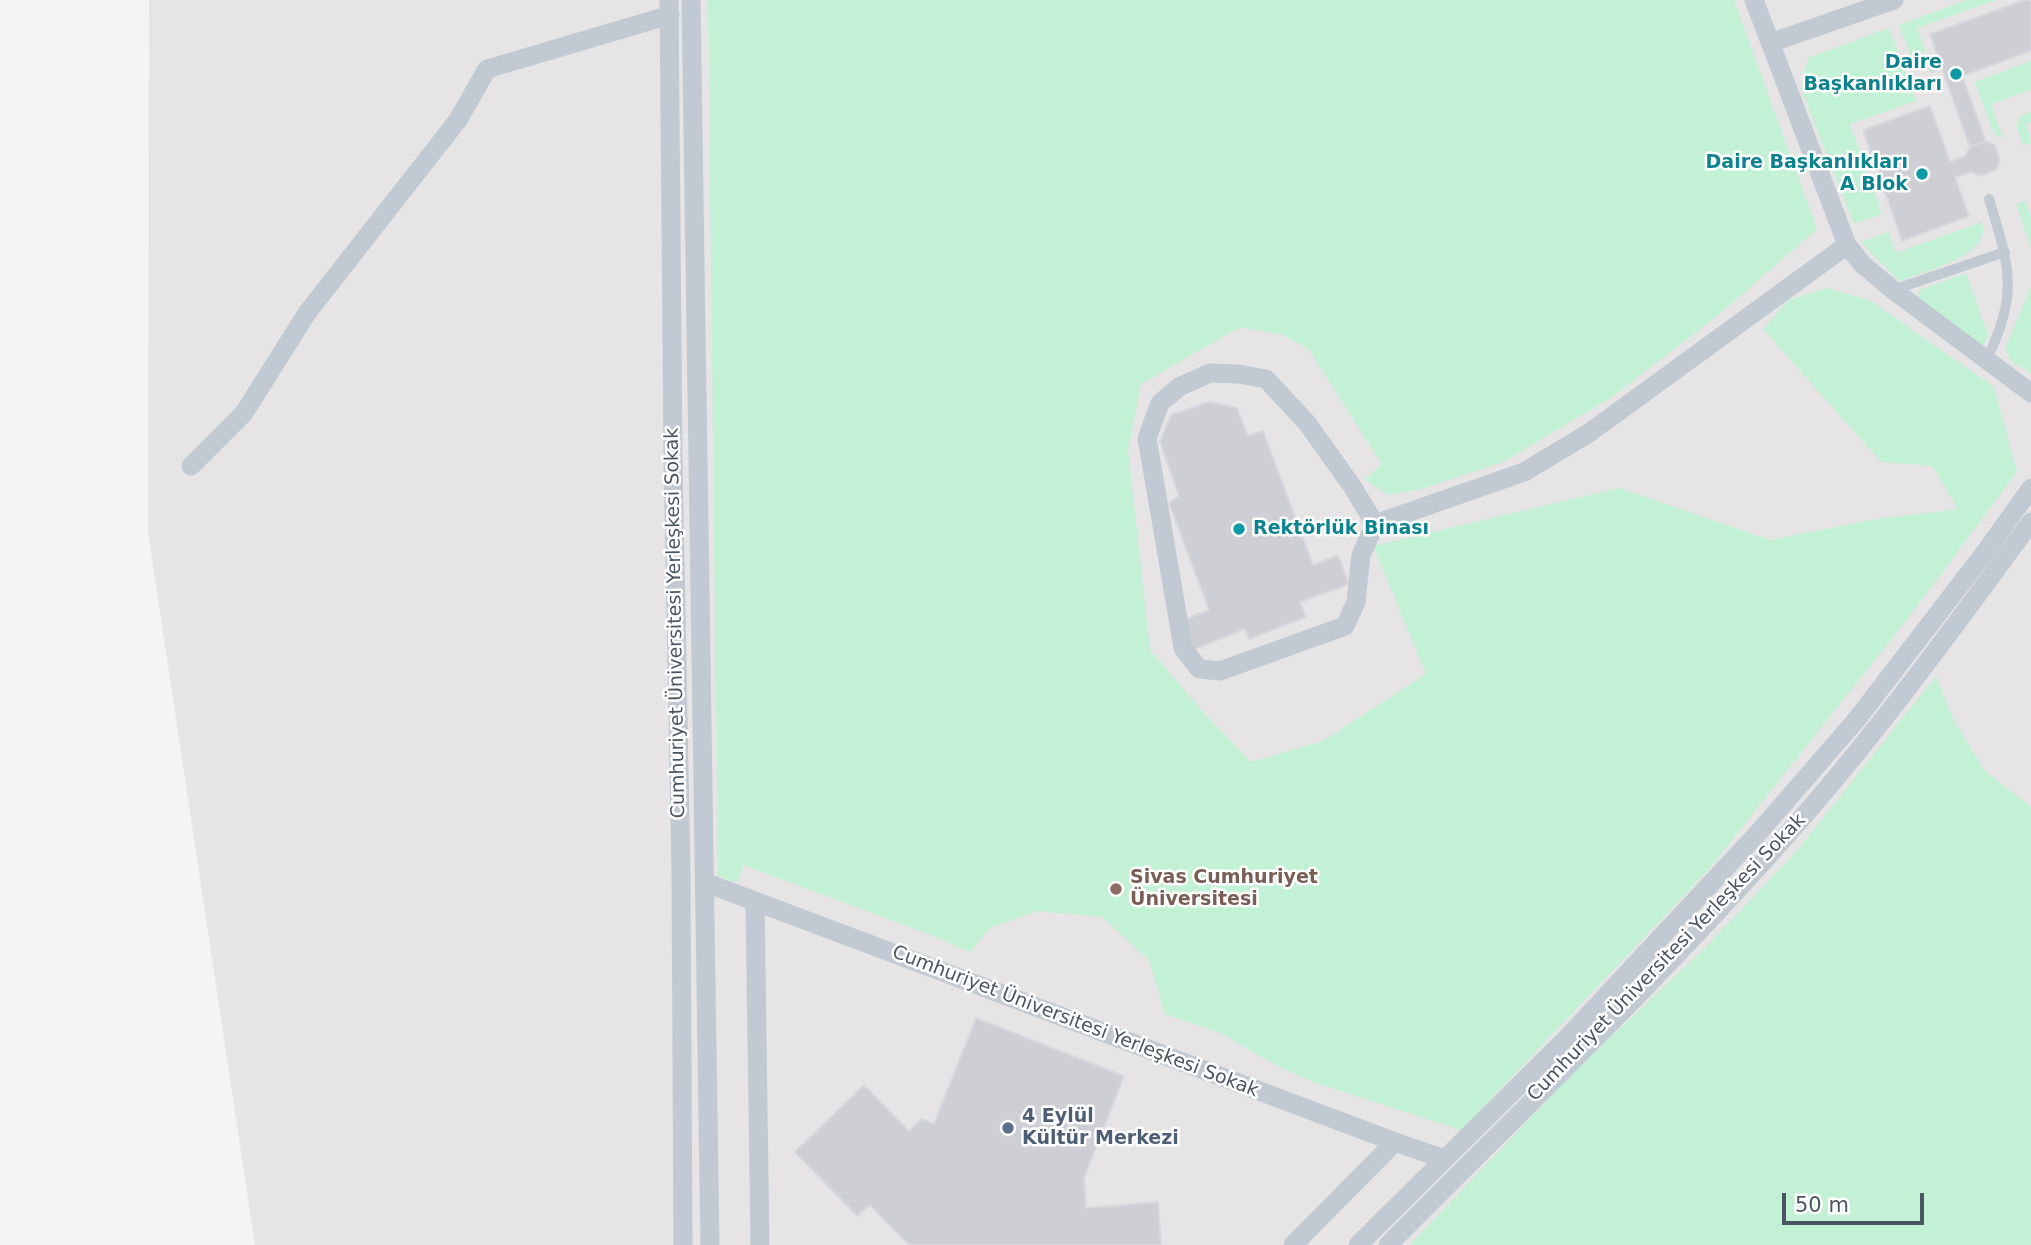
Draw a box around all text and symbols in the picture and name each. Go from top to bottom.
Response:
place label: Daire Başkanlıkları [1804,52,1942,96]
marker: Daire Başkanlıkları [1948,66,1964,82]
place label: Daire Başkanlıkları A Blok [1706,152,1908,196]
marker: Daire Başkanlıkları A Blok [1914,166,1930,182]
street label: Cumhuriyet Üniversitesi Yerleşkesi Sokak [661,428,691,818]
place label: Rektörlük Binası [1253,518,1429,540]
marker: Rektörlük Binası [1231,521,1247,537]
street label: Cumhuriyet Üniversitesi Yerleşkesi Sokak [1523,810,1811,1106]
place label: Sivas Cumhuriyet Üniversitesi [1130,867,1318,911]
marker: Sivas Cumhuriyet Üniversitesi [1108,881,1124,897]
street label: Cumhuriyet Üniversitesi Yerleşkesi Sokak [889,941,1261,1103]
place label: 4 Eylül Kültür Merkezi [1022,1106,1179,1150]
marker: 4 Eylül Kültür Merkezi [1000,1120,1016,1136]
scale bar [1786,1178,1928,1222]
text: 50 m [1795,1193,1849,1217]

